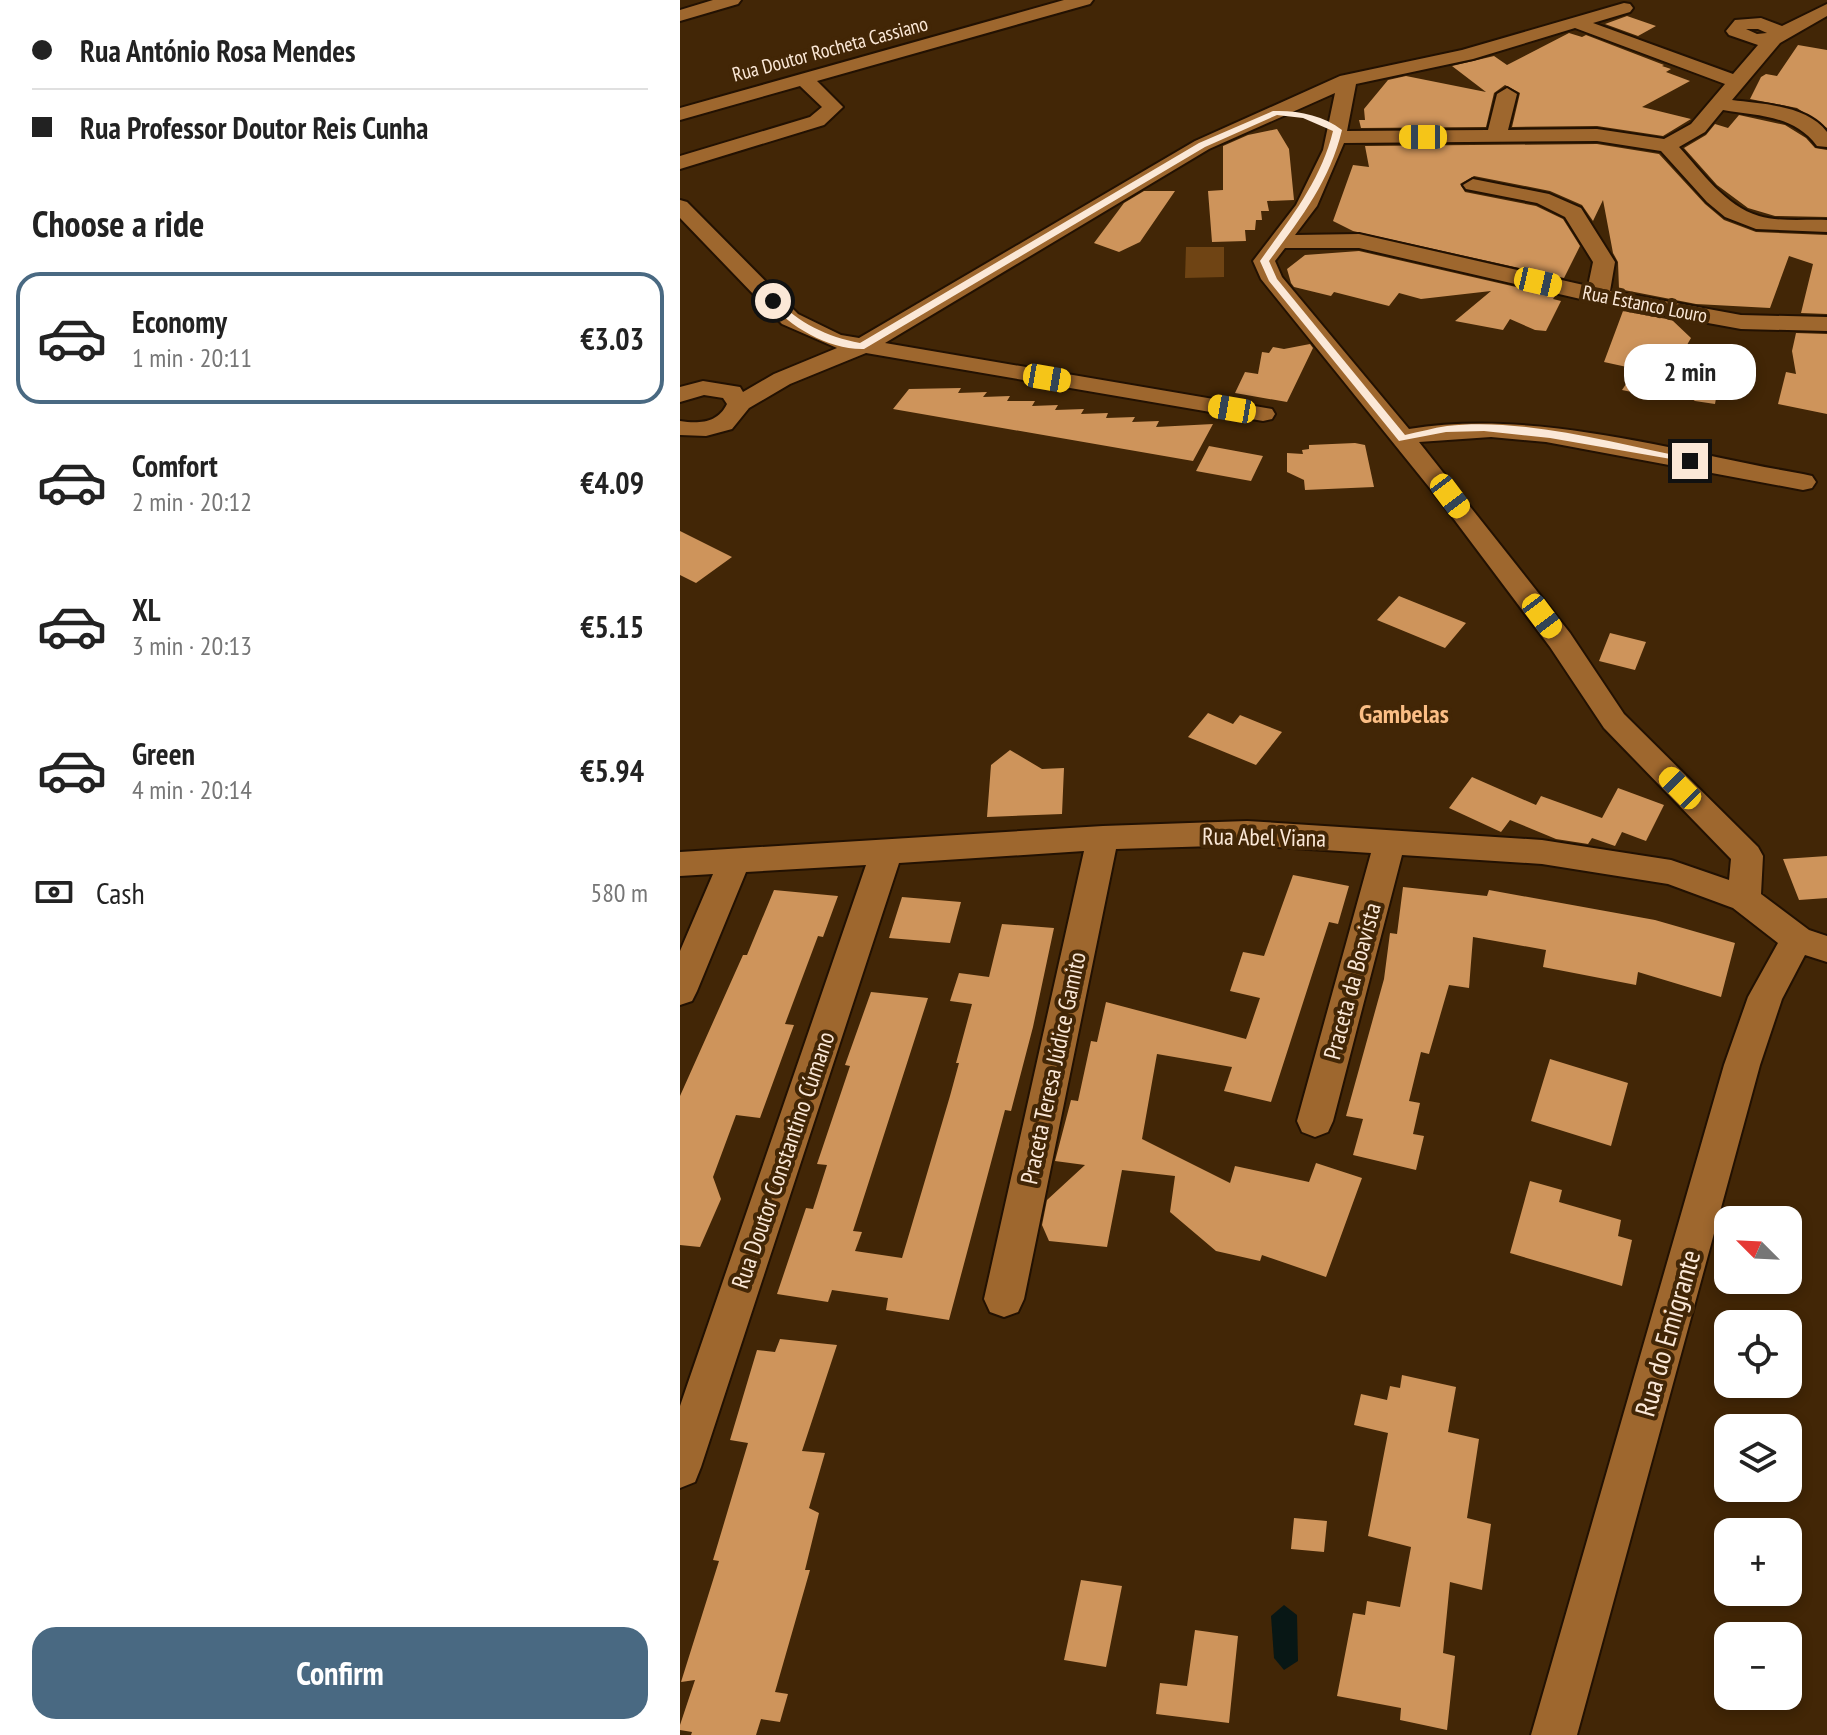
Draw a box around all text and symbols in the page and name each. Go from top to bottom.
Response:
street label: Rua Doutor Rocheta Cassiano [729,10,931,88]
text: Rua António Rosa Mendes [80,31,356,70]
text: Rua Professor Doutor Reis Cunha [80,108,428,147]
car [1399,125,1447,149]
text: Choose a ride [32,200,204,247]
car [1512,265,1564,299]
street label: Rua Estanco Louro [1580,279,1710,329]
route start [755,283,791,319]
icon: car [36,302,108,374]
text: Economy [132,302,227,341]
text: €3.03 [580,319,644,358]
text: 1 min · 20:11 [132,341,252,374]
callout: 2 min [1624,345,1756,401]
text: 2 min [1664,355,1716,388]
car [1021,362,1073,394]
car [1206,393,1258,425]
route end [1672,443,1708,479]
icon: car [36,446,108,518]
text: Comfort [132,446,218,485]
text: €4.09 [580,463,644,502]
car [1426,470,1474,522]
text: 2 min · 20:12 [132,485,252,518]
icon: car [36,590,108,662]
text: XL [132,590,161,629]
car [1518,590,1566,642]
text: €5.15 [580,607,644,646]
text: 3 min · 20:13 [132,629,252,662]
district label: Gambelas [1359,697,1449,730]
icon: car [36,734,108,806]
text: Green [132,734,195,773]
text: €5.94 [580,751,644,790]
car [1655,763,1705,813]
text: 4 min · 20:14 [132,773,252,806]
street label: Rua Abel Viana [1202,820,1326,854]
icon: cash [32,870,76,914]
text: Cash [96,873,145,912]
text: 580 m [590,876,648,909]
street label: Praceta da Boavista [1316,899,1388,1063]
street label: Praceta Teresa Júdice Gamito [1013,949,1093,1187]
street label: Rua Doutor Constantino Cúmano [724,1027,842,1293]
north arrow [1714,1206,1802,1294]
map controls [1714,1206,1802,1710]
street label: Rua do Emigrante [1626,1245,1708,1421]
button: locate [1714,1310,1802,1398]
button: layers [1714,1414,1802,1502]
button: + [1714,1518,1802,1606]
button: − [1714,1622,1802,1710]
button: Confirm [32,1627,648,1719]

